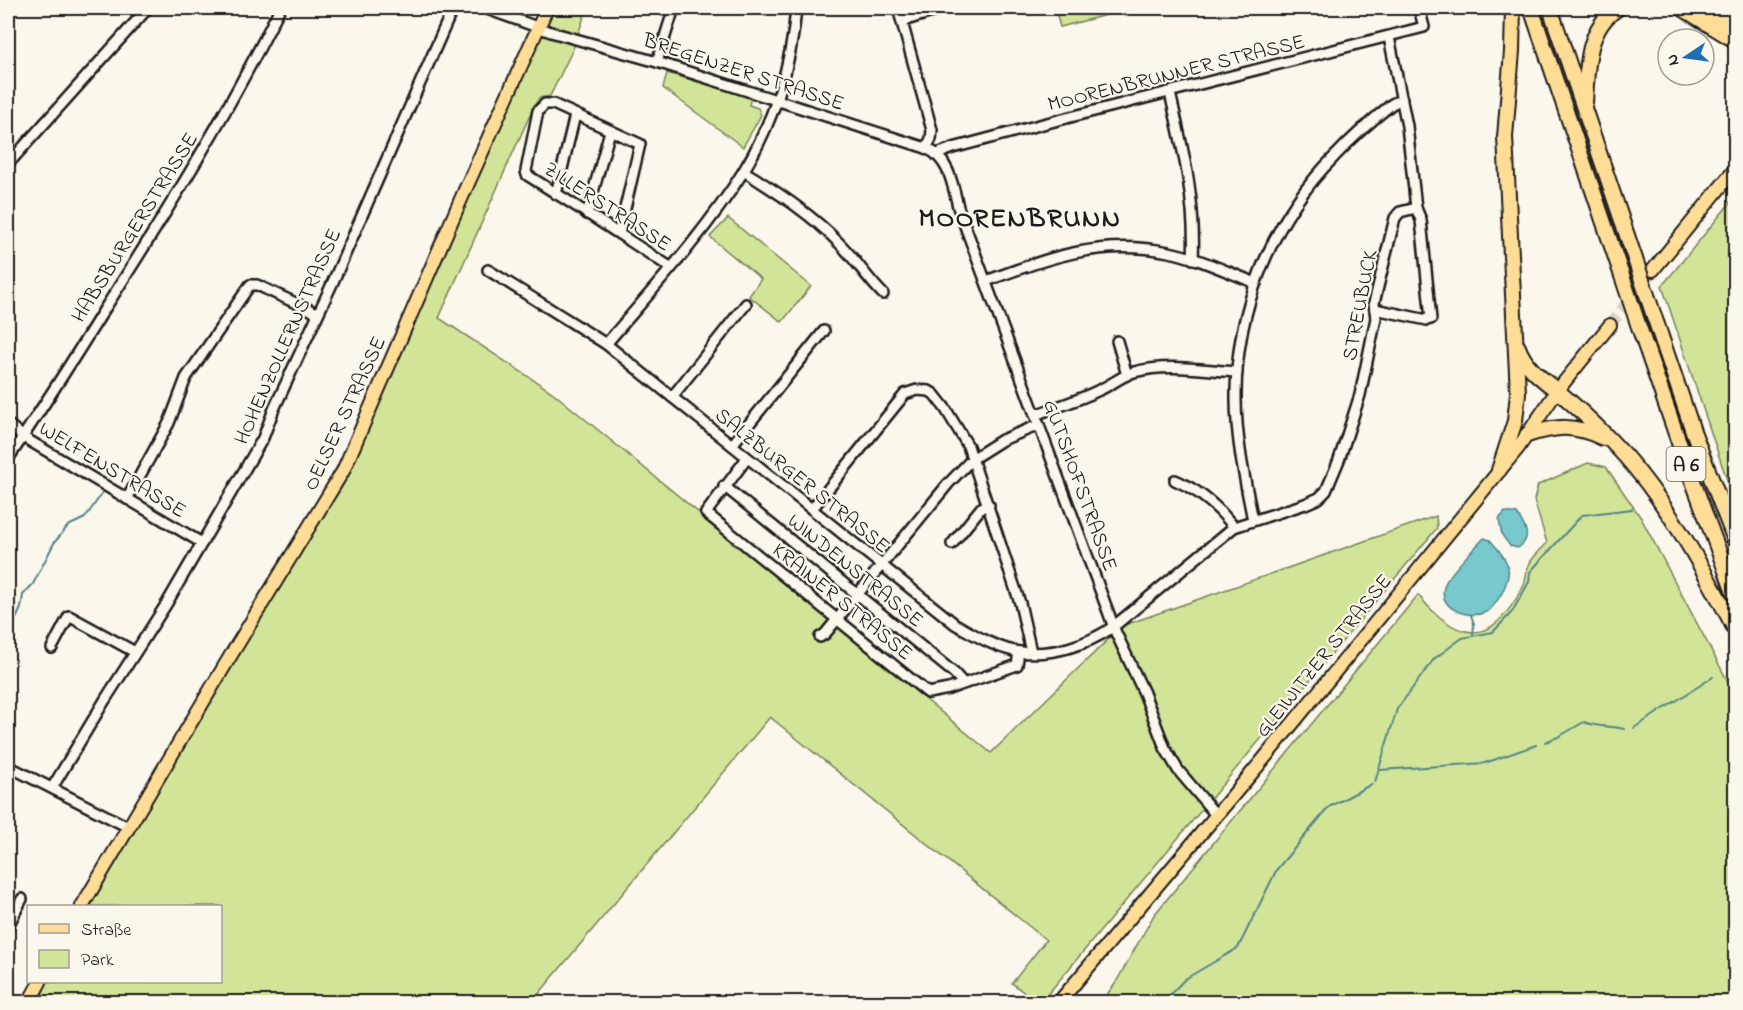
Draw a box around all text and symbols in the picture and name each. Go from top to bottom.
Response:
street label: BREGENZER STRASSE [638,26,848,120]
street label: MOORENBRUNNER STRASSE [1045,27,1308,120]
north arrow [1656,27,1716,87]
text: N [1660,52,1686,68]
street label: HABSBURGERSTRASSE [65,127,207,329]
street label: ZILLERSTRASSE [537,155,677,260]
district label: MOORENBRUNN [919,200,1121,239]
street label: HOHENZOLLERNSTRASSE [228,224,350,450]
street label: STREUBUCK [1336,247,1387,363]
street label: OELSER STRASSE [297,332,395,496]
street label: GUTSHOFSTRASSE [1034,396,1124,576]
street label: SALZBURGER STRASSE [708,401,896,562]
street label: WELFENSTRASSE [33,415,191,527]
road number: A 6 [1666,447,1706,481]
street label: WINDENSTRASSE [780,507,929,636]
street label: KRAINER STRASSE [765,536,918,669]
street label: GLEIWITZER STRASSE [1249,568,1400,745]
legend [27,905,222,983]
text: Straße [81,918,132,944]
text: Park [81,948,114,974]

